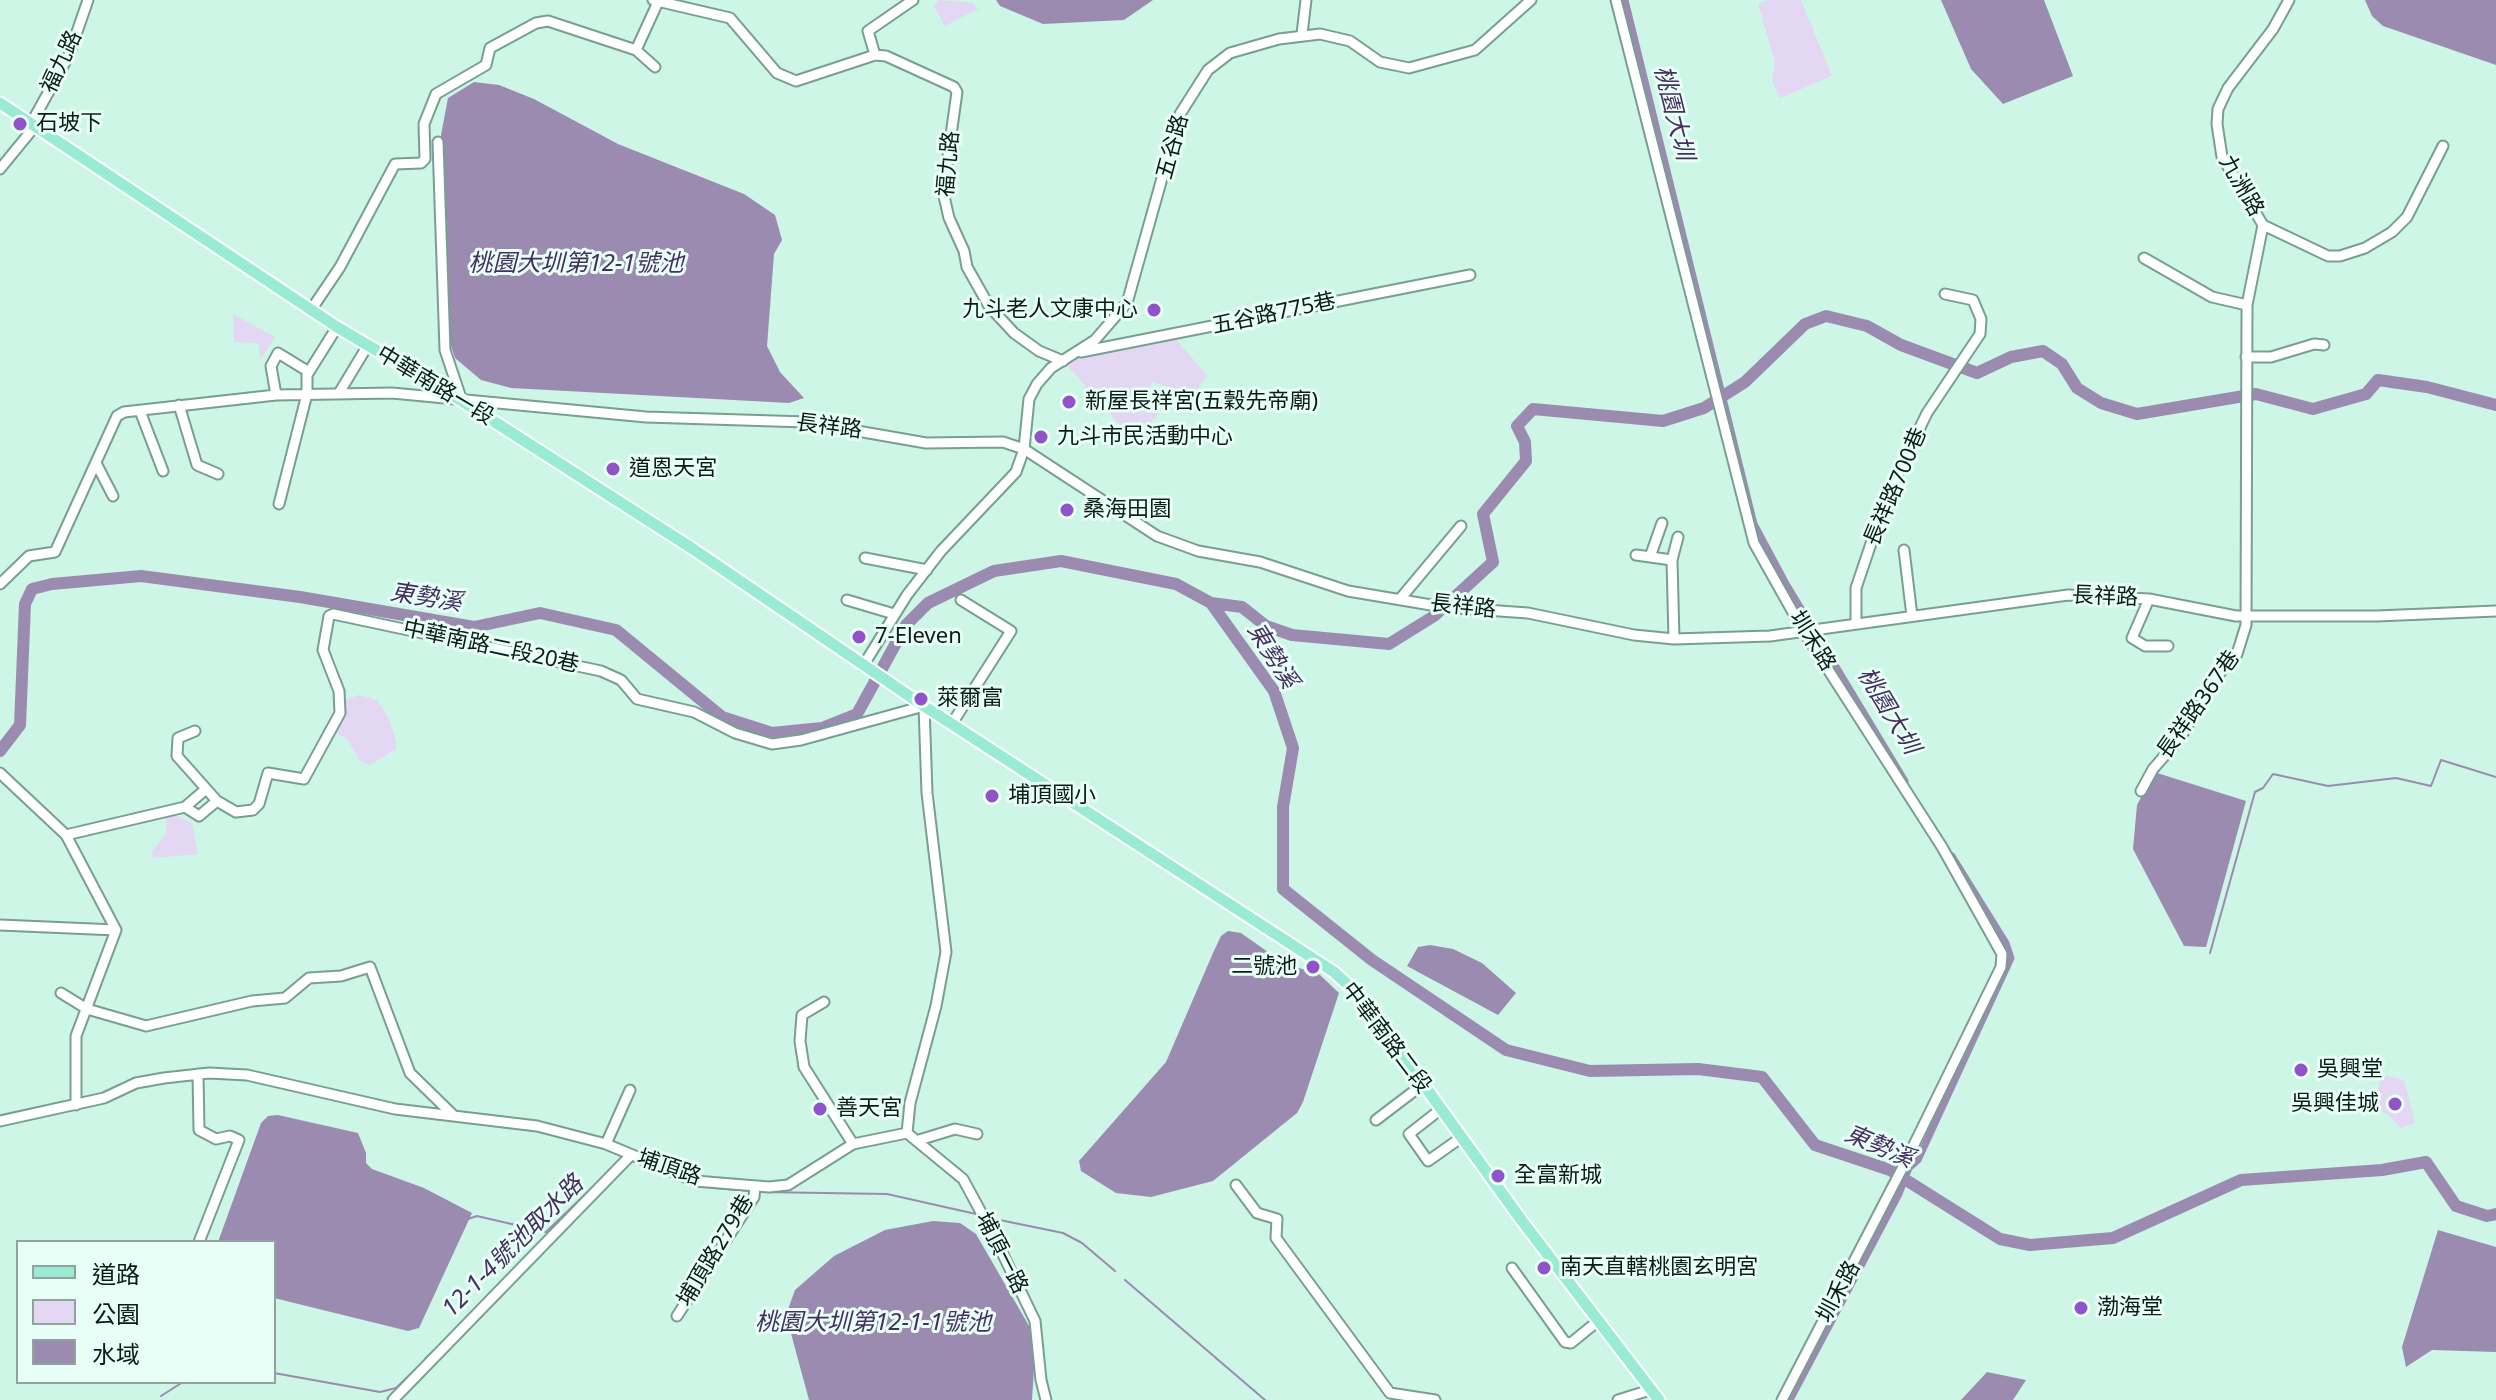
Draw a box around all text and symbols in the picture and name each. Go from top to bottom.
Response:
street label: 福九路 [36,27,88,97]
water label: 桃園大圳 [1647,63,1699,163]
place label: 石坡下 [36,111,102,137]
street label: 五谷路 [1152,112,1194,182]
marker: 石坡下 [11,115,29,133]
street label: 福九路 [933,130,965,198]
street label: 九洲路 [2213,151,2269,221]
water label: 桃園大圳第12-1號池 [468,250,684,278]
street label: 五谷路775巷 [1210,288,1338,340]
place label: 九斗老人文康中心 [962,297,1138,323]
marker: 九斗老人文康中心 [1145,301,1163,319]
street label: 中華南路一段 [372,341,498,431]
place label: 新屋長祥宮(五穀先帝廟) [1085,389,1318,415]
marker: 新屋長祥宮(五穀先帝廟) [1060,393,1078,411]
street label: 長祥路 [795,410,863,444]
place label: 九斗市民活動中心 [1057,424,1233,450]
street label: 長祥路700巷 [1859,424,1933,550]
marker: 九斗市民活動中心 [1032,428,1050,446]
place label: 道恩天宮 [629,456,717,482]
marker: 道恩天宮 [604,460,622,478]
place label: 桑海田園 [1083,497,1171,523]
marker: 桑海田園 [1058,501,1076,519]
water label: 東勢溪 [388,578,464,618]
street label: 長祥路 [2072,583,2138,611]
street label: 長祥路 [1429,590,1497,624]
street label: 圳禾路 [1783,606,1841,676]
street label: 中華南路二段20巷 [401,615,581,679]
water label: 東勢溪 [1241,618,1303,694]
place label: 7-Eleven [875,624,962,650]
marker: 7-Eleven [850,628,868,646]
street label: 長祥路367巷 [2152,646,2246,764]
water label: 桃園大圳 [1851,662,1925,760]
place label: 萊爾富 [937,686,1003,712]
marker: 萊爾富 [912,690,930,708]
place label: 埔頂國小 [1008,783,1096,809]
marker: 埔頂國小 [983,787,1001,805]
place label: 二號池 [1231,954,1297,980]
marker: 二號池 [1304,958,1322,976]
street label: 中華南路二段 [1336,977,1436,1099]
place label: 吳興堂 [2317,1057,2383,1083]
marker: 吳興堂 [2292,1061,2310,1079]
place label: 吳興佳城 [2291,1091,2379,1117]
marker: 吳興佳城 [2386,1095,2404,1113]
place label: 善天宮 [836,1096,902,1122]
marker: 善天宮 [811,1100,829,1118]
water label: 東勢溪 [1840,1120,1918,1174]
street label: 埔頂路 [634,1145,704,1191]
place label: 全富新城 [1514,1163,1602,1189]
marker: 全富新城 [1489,1167,1507,1185]
water label: 12-1-4號池取水路 [436,1170,590,1324]
street label: 埔頂路279巷 [672,1190,760,1312]
street label: 埔頂一路 [969,1208,1033,1298]
legend [16,1240,276,1384]
place label: 南天直轄桃園玄明宮 [1560,1255,1758,1281]
text: 道路 [92,1257,140,1290]
street label: 圳禾路 [1812,1257,1866,1327]
marker: 南天直轄桃園玄明宮 [1535,1259,1553,1277]
place label: 渤海堂 [2097,1295,2163,1321]
text: 公園 [92,1297,140,1330]
marker: 渤海堂 [2072,1299,2090,1317]
water label: 桃園大圳第12-1-1號池 [755,1309,991,1337]
text: 水域 [92,1337,140,1370]

